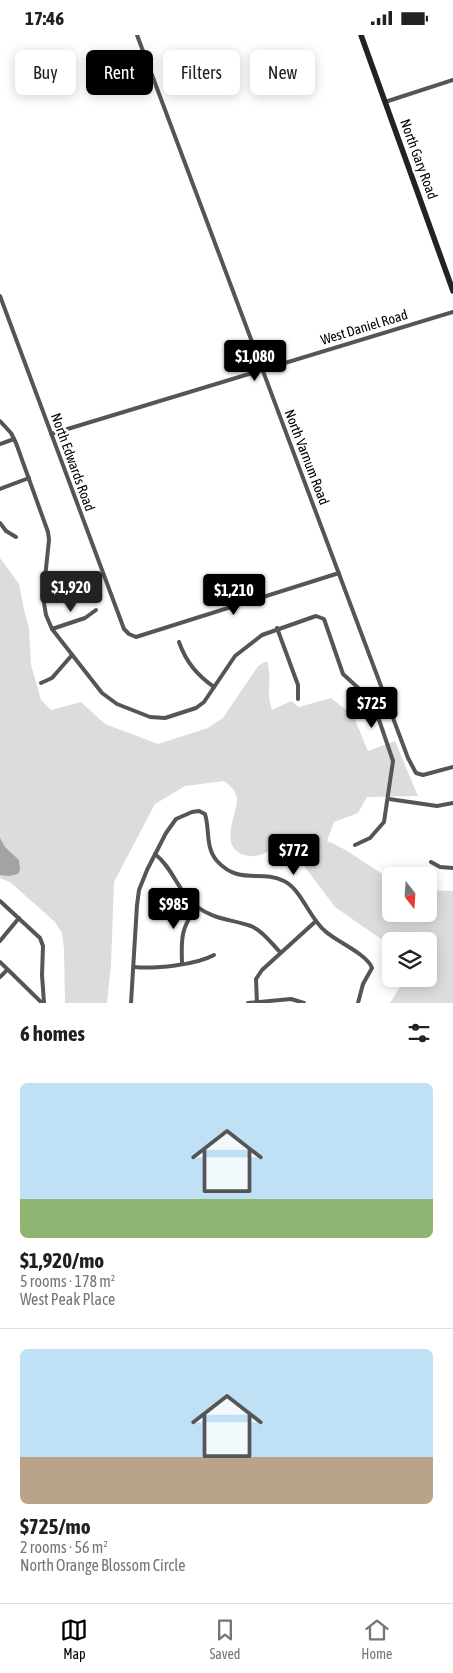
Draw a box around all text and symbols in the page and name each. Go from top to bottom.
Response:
text: 17:46 [25,7,64,29]
chip: Buy [15,50,76,95]
chip: Rent [86,50,153,95]
chip: Filters [163,50,240,95]
chip: New [250,50,315,95]
street label: North Gary Road [397,117,441,201]
street label: West Daniel Road [319,306,409,348]
pin: $1,080 [214,339,296,382]
text: $1,080 [235,347,275,365]
street label: North Varnum Road [281,407,333,507]
street label: North Edwards Road [48,411,98,513]
pin: $1,920 [30,571,112,613]
pin: $1,210 [193,573,275,616]
text: $1,920 [51,578,91,596]
text: $1,210 [214,581,254,599]
pin: $725 [342,687,402,729]
text: $725 [357,694,387,712]
pin: $772 [264,833,324,876]
text: $772 [279,841,309,859]
north arrow [382,867,438,923]
map controls [382,867,437,987]
pin: $985 [144,887,204,930]
text: $985 [159,895,189,913]
button: layers [382,932,437,987]
icon: filters [405,1019,433,1047]
text: 6 homes [20,1021,85,1045]
icon: home [182,1116,272,1206]
text: $1,920/mo [20,1248,104,1272]
text: 5 rooms · 178 m² [20,1272,115,1290]
text: West Peak Place [20,1290,115,1308]
icon: home [182,1381,272,1471]
text: $725/mo [20,1514,91,1538]
text: 2 rooms · 56 m² [20,1538,108,1556]
text: North Orange Blossom Circle [20,1556,186,1574]
tab: Map [60,1616,88,1662]
tab: Saved [209,1616,240,1662]
tab: Home [361,1616,392,1662]

